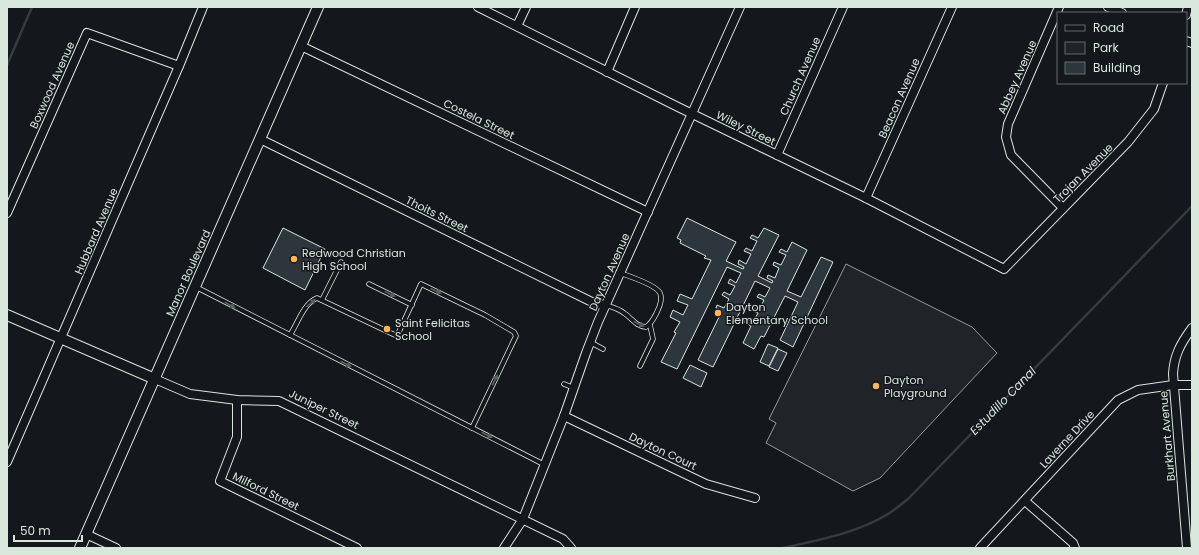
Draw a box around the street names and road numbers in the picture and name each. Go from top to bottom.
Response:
street label: Church Avenue [775,34,825,118]
street label: Abbey Avenue [994,37,1041,117]
street label: Boxwood Avenue [26,39,78,131]
street label: Beacon Avenue [874,55,924,141]
street label: Costela Street [441,95,517,143]
street label: Wiley Street [714,107,778,149]
street label: Trojan Avenue [1050,139,1117,206]
street label: Hubbard Avenue [71,185,122,277]
street label: Thoits Street [403,192,471,236]
street label: Manor Boulevard [162,227,214,319]
street label: Dayton Avenue [585,230,633,314]
street label: Juniper Street [286,385,362,433]
street label: Burkhart Avenue [1155,390,1179,482]
street label: Laverne Drive [1036,406,1098,471]
street label: Dayton Court [626,428,700,474]
street label: Milford Street [230,468,302,514]

